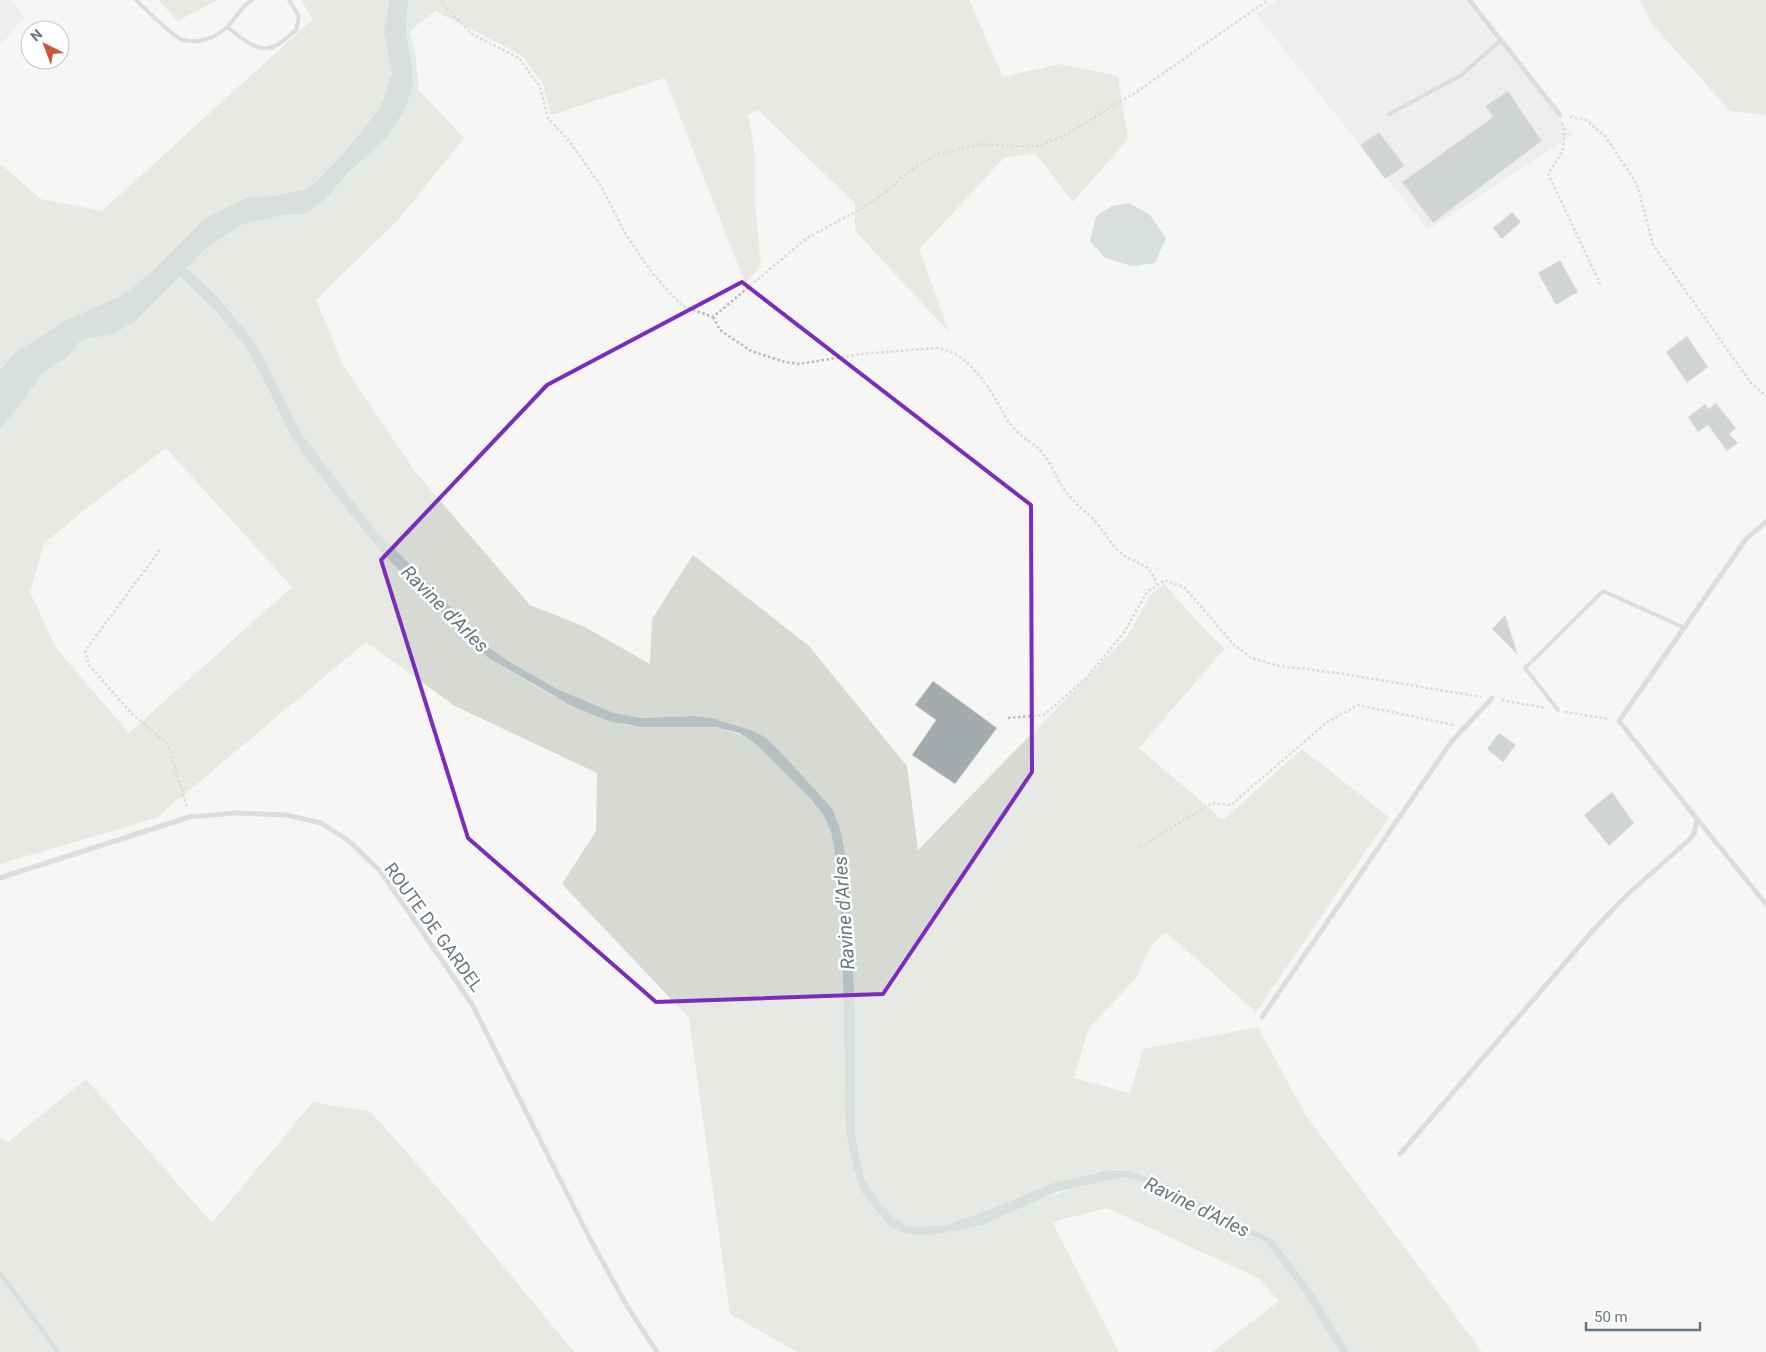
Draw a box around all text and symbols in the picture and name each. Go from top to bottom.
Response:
north arrow [20,20,70,70]
text: N [27,26,45,45]
water label: Ravine d'Arles [397,561,493,657]
water label: Ravine d'Arles [829,855,859,971]
street label: ROUTE DE GARDEL [380,859,488,996]
water label: Ravine d'Arles [1141,1172,1253,1242]
scale bar [1586,1300,1700,1332]
text: 50 m [1594,1308,1628,1326]

